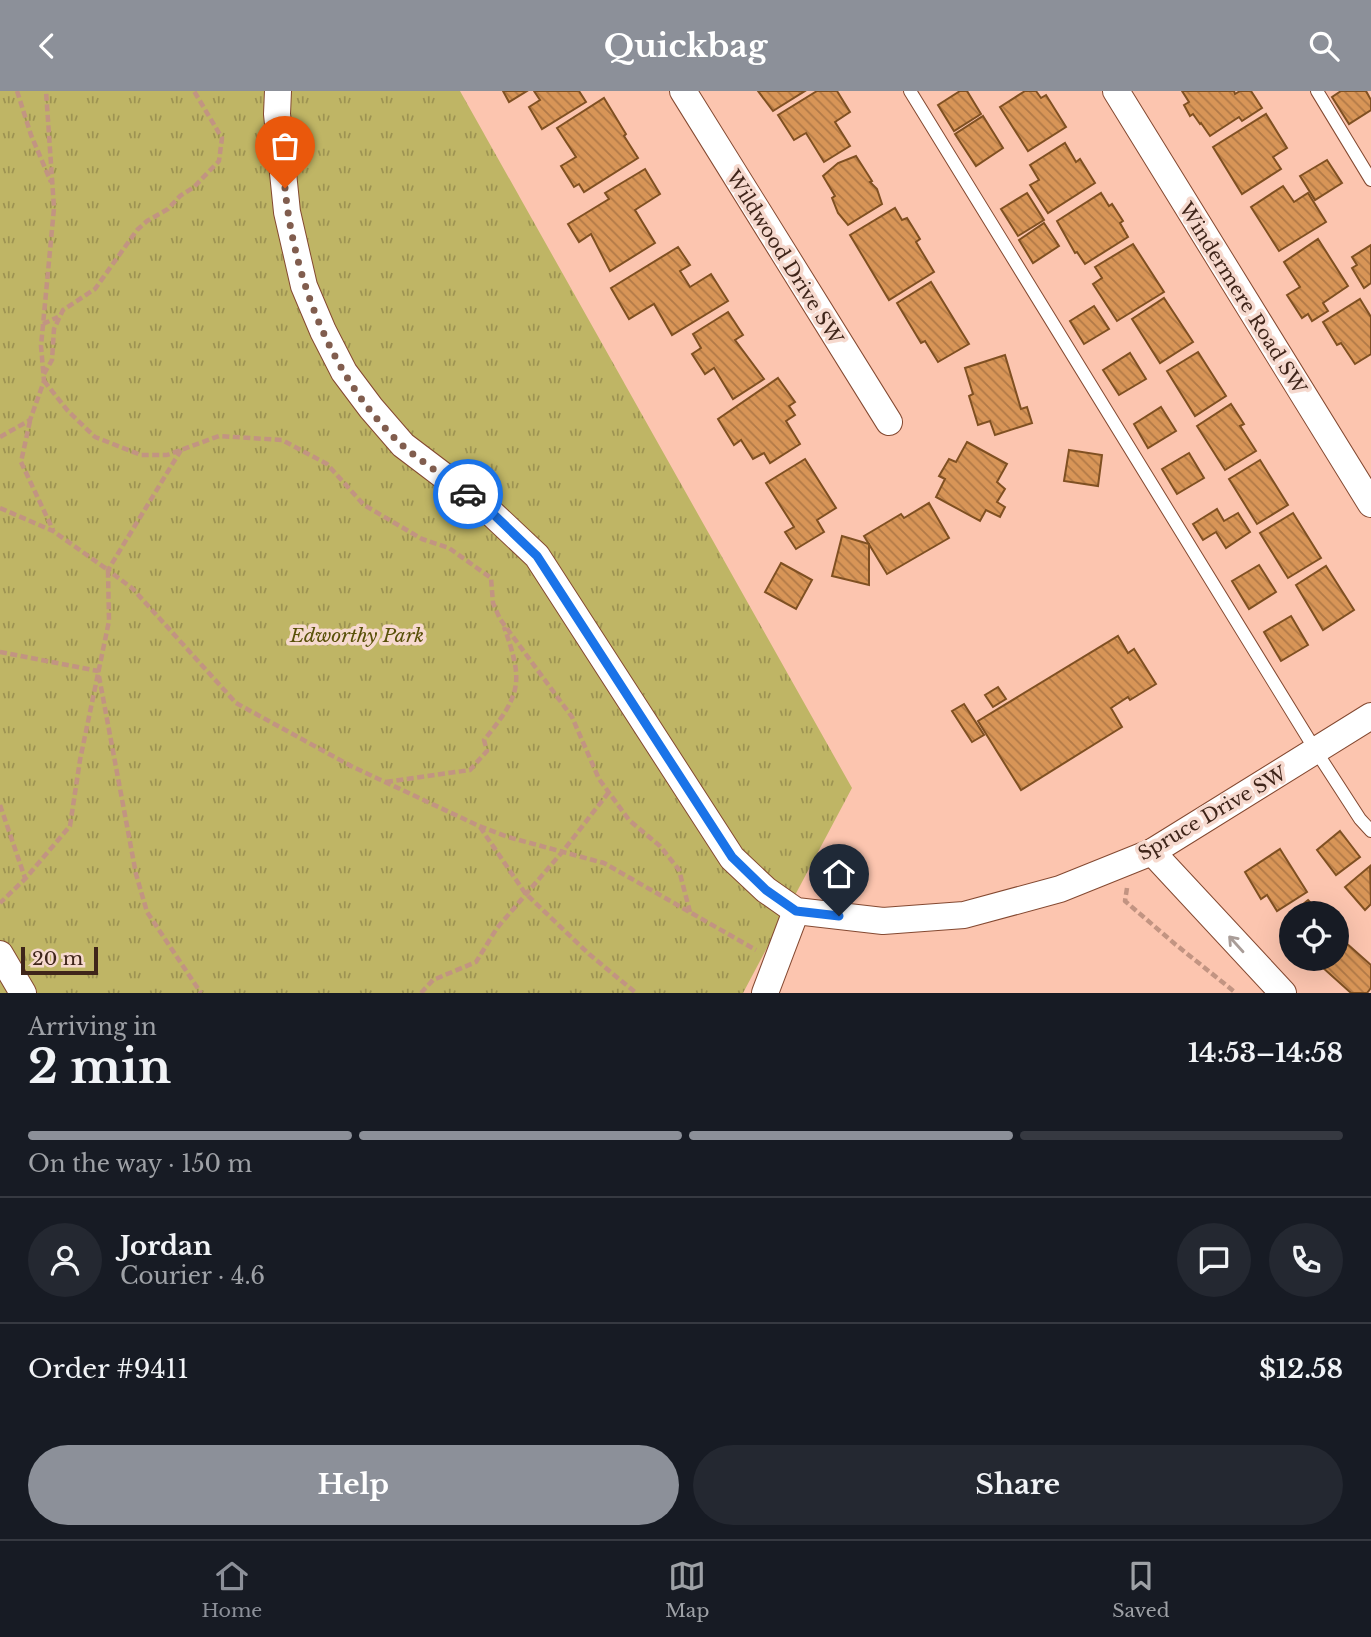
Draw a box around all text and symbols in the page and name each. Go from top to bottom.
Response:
text: Quickbag [604,26,767,66]
icon: back [28,27,66,65]
icon: search [1305,27,1343,65]
pin [255,116,315,188]
icon: bag [266,127,304,165]
street label: Wildwood Drive SW [721,165,848,349]
street label: Windermere Road SW [1174,197,1311,399]
courier [433,459,503,529]
icon: car [449,475,487,513]
park label: Edworthy Park [289,624,424,647]
street label: Spruce Drive SW [1134,761,1291,865]
pin [809,844,869,916]
icon: home [820,855,858,893]
map controls [1279,901,1349,971]
button: locate [1279,901,1349,971]
one-way arrow [1227,936,1244,953]
scale bar [21,944,98,976]
text: 20 m [32,947,83,970]
text: Arriving in [28,1013,157,1041]
text: 14:53–14:58 [1188,1037,1343,1069]
text: 2 min [28,1038,171,1095]
text: On the way · 150 m [28,1150,252,1178]
button: person [28,1223,102,1297]
button: chat [1177,1223,1251,1297]
button: phone [1269,1223,1343,1297]
text: Jordan [120,1230,212,1262]
text: Courier · 4.6 [120,1262,265,1290]
text: Order #9411 [28,1353,189,1385]
text: $12.58 [1259,1353,1343,1385]
button: Help [28,1445,679,1525]
button: Share [693,1445,1343,1525]
tab: Home [201,1557,262,1622]
tab: Map [665,1557,709,1622]
tab: Saved [1112,1557,1170,1622]

